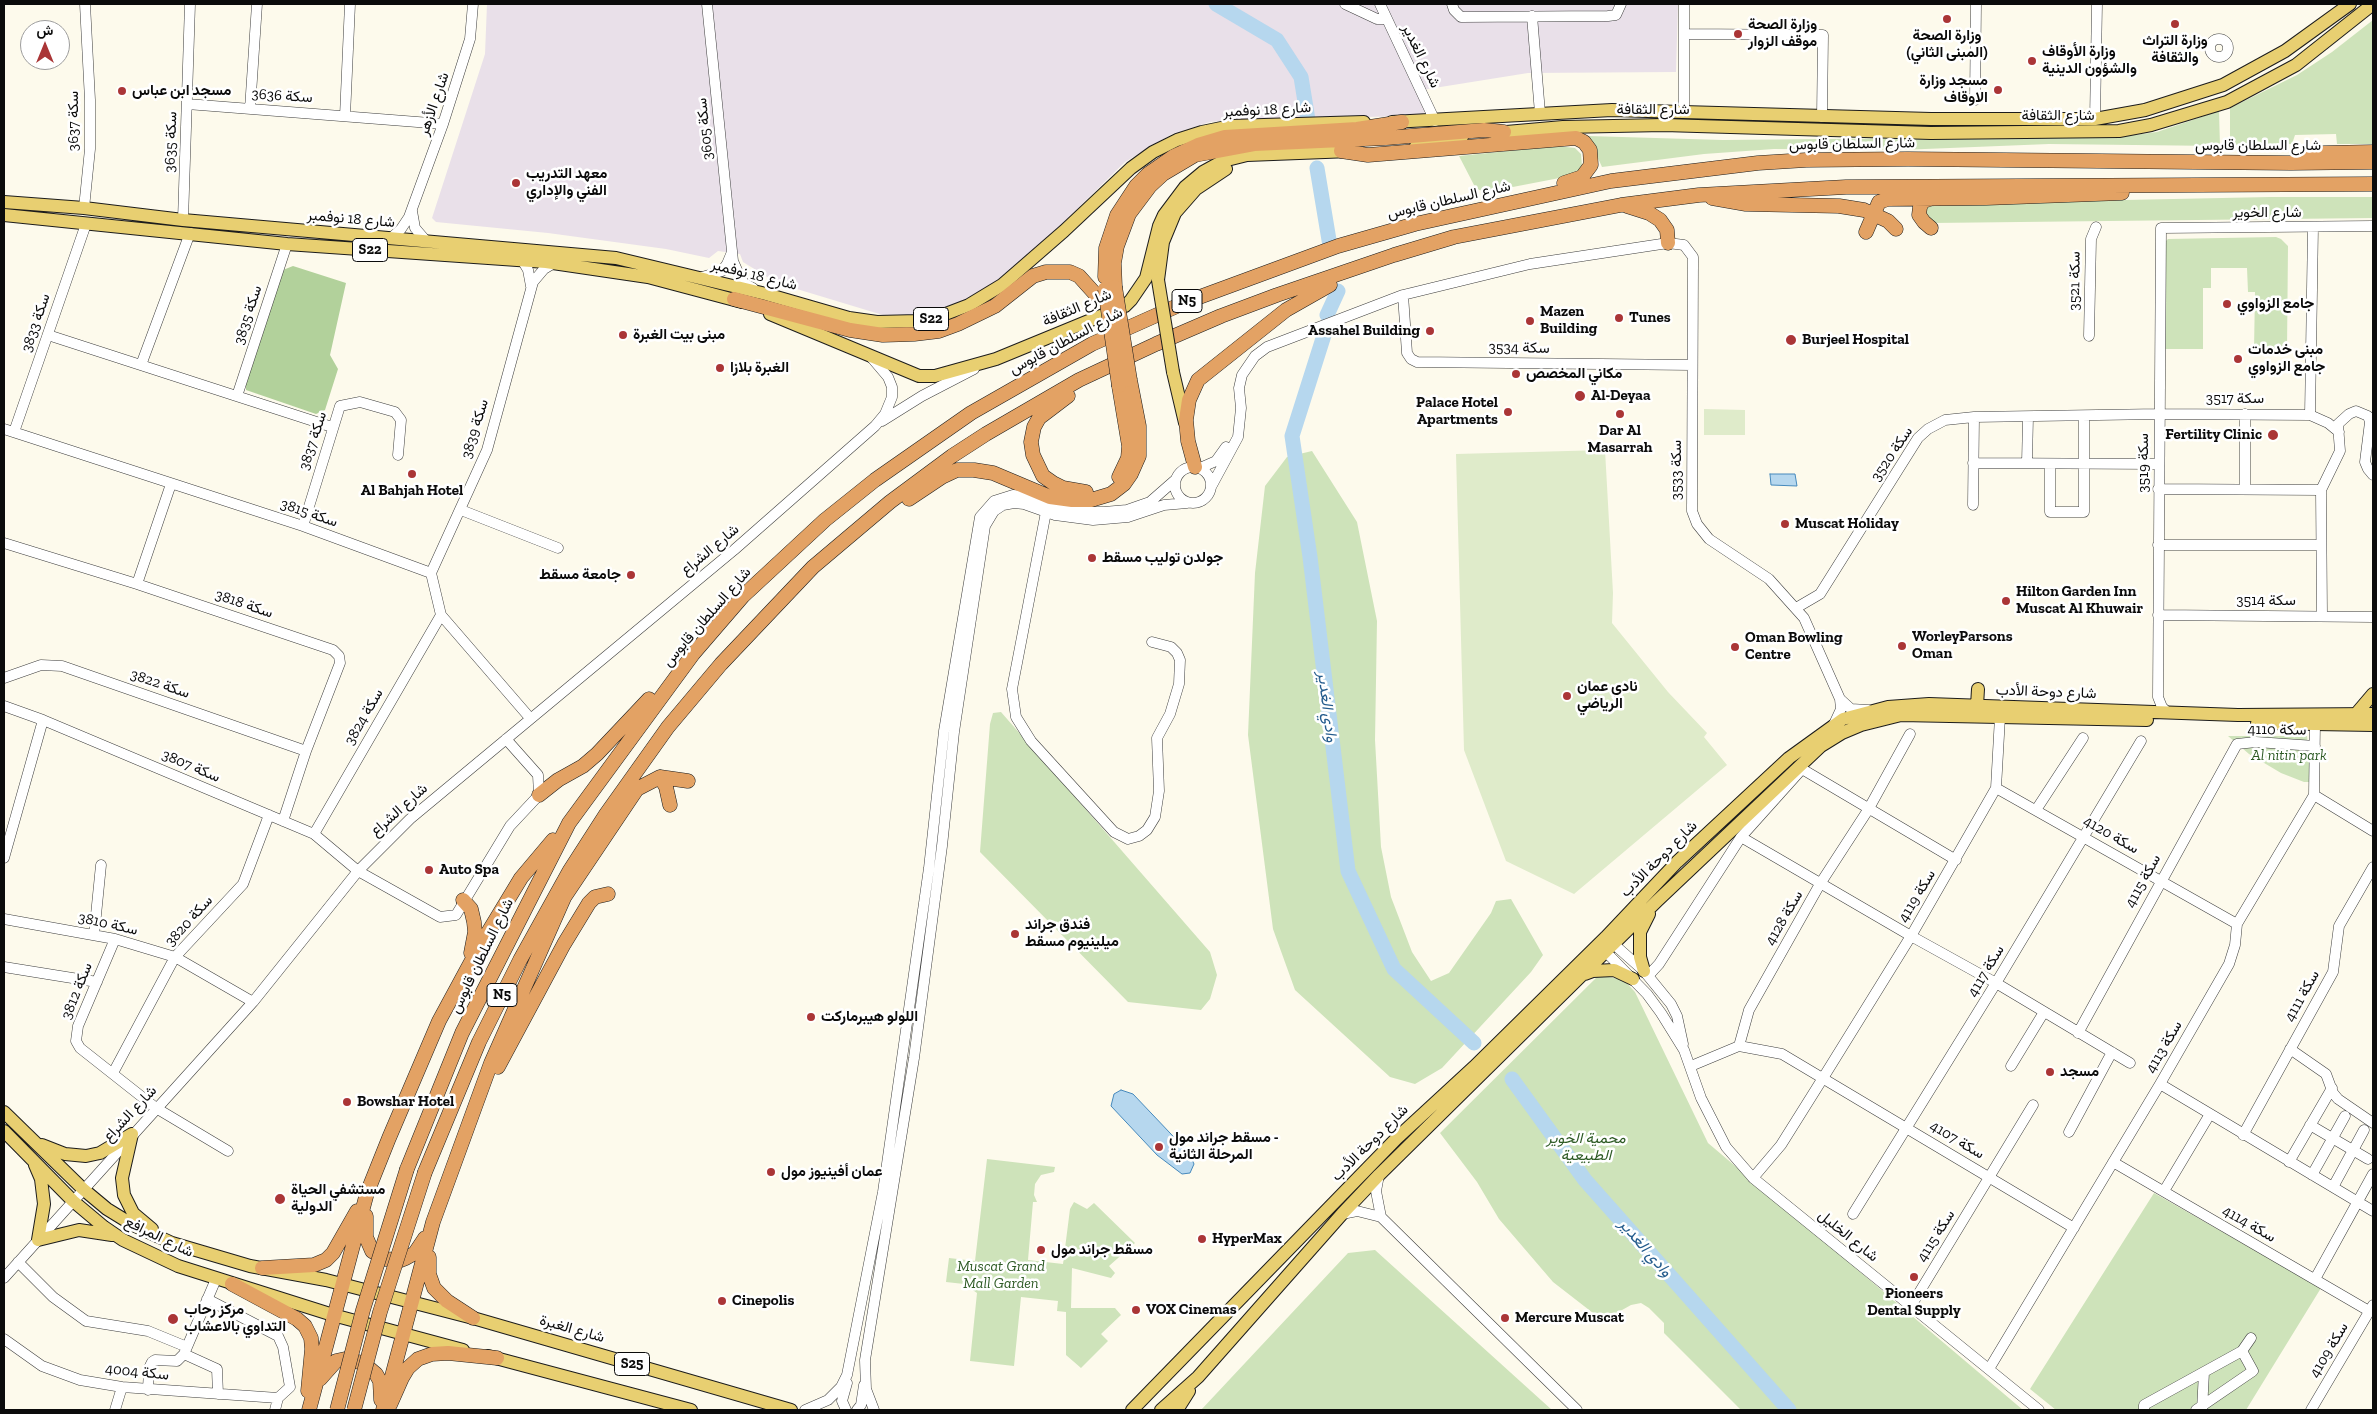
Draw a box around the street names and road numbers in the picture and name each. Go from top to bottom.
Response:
street label: شارع الغدير [1398,21,1444,91]
street label: شارع الأزهر [415,70,453,138]
street label: سكة 3636 [251,85,313,107]
street label: سكة 3637 [65,91,83,151]
street label: سكة 3605 [693,97,717,161]
street label: شارع 18 نوفمبر [1222,99,1312,121]
street label: شارع الثقافة [1616,101,1690,119]
street label: شارع الثقافة [2021,107,2095,125]
street label: سكة 3635 [161,111,181,173]
street label: شارع السلطان قابوس [1789,134,1915,154]
street label: شارع السلطان قابوس [2195,137,2321,155]
street label: شارع السلطان قابوس [1386,177,1512,223]
street label: شارع الخوير [2232,204,2302,222]
street label: شارع 18 نوفمبر [306,206,396,232]
road number: S22 [352,238,388,262]
street label: سكة 3521 [2065,251,2085,311]
street label: شارع 18 نوفمبر [709,256,799,294]
street label: سكة 3835 [230,283,266,347]
street label: شارع الثقافة [1040,285,1114,331]
road number: N5 [1172,290,1202,312]
street label: سكة 3833 [18,291,54,355]
street label: شارع السلطان قابوس [1006,303,1126,379]
road number: S22 [914,308,948,330]
street label: سكة 3534 [1488,338,1550,358]
street label: سكة 3517 [2206,390,2264,408]
street label: سكة 3839 [457,397,493,461]
street label: سكة 3837 [295,409,331,473]
street label: سكة 3520 [1867,423,1917,485]
street label: سكة 3519 [2135,433,2153,493]
street label: سكة 3533 [1668,440,1686,500]
street label: سكة 3815 [278,495,340,531]
street label: شارع الشراع [677,520,743,580]
street label: شارع السلطان قابوس [659,564,755,670]
street label: سكة 3818 [213,586,275,622]
street label: سكة 3514 [2236,592,2296,610]
street label: سكة 3822 [128,665,192,703]
street label: شارع دوحة الأدب [1995,681,2097,703]
street label: سكة 3824 [341,686,387,748]
street label: سكة 4110 [2247,720,2307,740]
street label: سكة 3807 [159,746,223,786]
street label: شارع الشراع [367,780,431,840]
street label: سكة 4120 [2080,812,2142,858]
street label: شارع دوحة الأدب [1617,817,1701,901]
street label: سكة 4115 [2121,851,2165,911]
street label: سكة 4119 [1894,866,1940,926]
street label: سكة 4128 [1761,887,1807,949]
street label: سكة 3820 [161,892,217,950]
street label: شارع السلطان قابوس [446,895,518,1017]
street label: سكة 3810 [77,908,139,940]
street label: سكة 4117 [1964,942,2008,1000]
street label: سكة 3812 [57,960,97,1022]
street label: سكة 4111 [2281,967,2323,1025]
road number: N5 [487,984,517,1006]
street label: سكة 4113 [2142,1018,2186,1076]
street label: شارع الشراع [99,1082,161,1146]
street label: شارع دوحة الأدب [1328,1101,1412,1185]
street label: سكة 4107 [1927,1117,1987,1163]
street label: سكة 4114 [2219,1202,2279,1246]
street label: شارع الخليل [1814,1206,1882,1266]
street label: سكة 4115 [1913,1207,1959,1265]
street label: شارع المرافع [122,1213,196,1261]
street label: شارع الغبرة [537,1311,607,1347]
street label: سكة 4109 [2306,1319,2352,1381]
road number: S25 [614,1352,650,1376]
street label: سكة 4004 [104,1360,170,1384]

